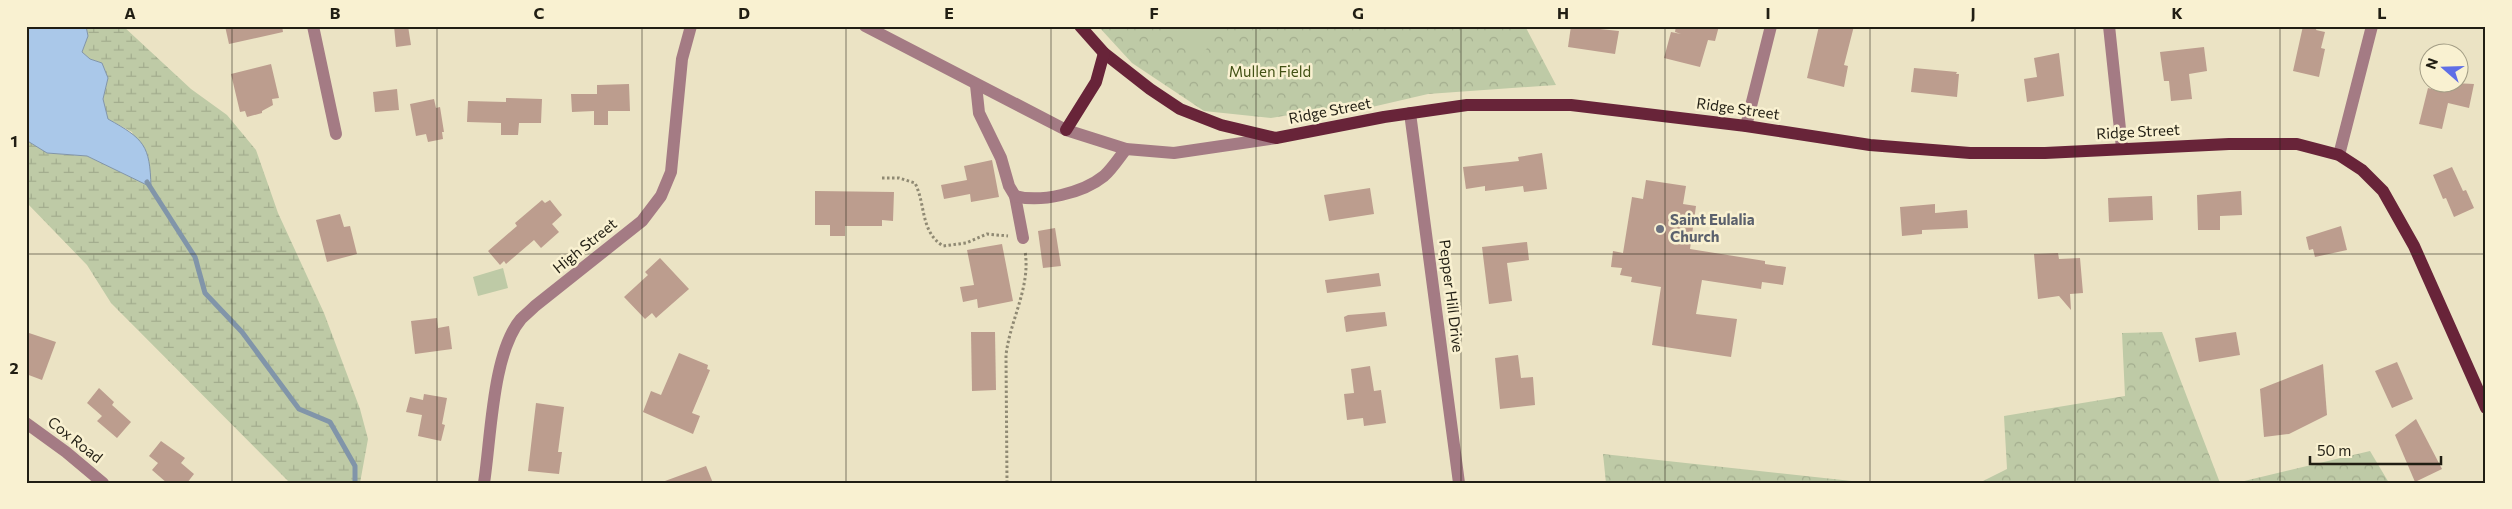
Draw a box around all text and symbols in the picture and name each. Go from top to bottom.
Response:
text: A [124,3,136,22]
text: B [330,3,341,22]
text: C [534,3,545,22]
text: D [738,3,750,22]
text: E [944,3,954,22]
text: F [1149,3,1159,22]
text: G [1352,3,1364,22]
text: H [1557,3,1569,22]
text: I [1765,3,1771,22]
text: J [1970,3,1976,22]
text: K [2171,3,2183,22]
text: L [2377,3,2387,22]
north arrow [2420,42,2470,92]
text: N [2422,56,2441,71]
park label: Mullen Field [1229,62,1311,80]
street label: Ridge Street [1287,93,1373,127]
street label: Ridge Street [1695,93,1781,123]
street label: Ridge Street [2096,120,2180,142]
text: 1 [10,131,18,150]
place label: Saint Eulalia Church [1670,210,1755,245]
street label: High Street [549,214,620,276]
marker: Saint Eulalia Church [1654,223,1666,235]
street label: Pepper Hill Drive [1436,238,1468,353]
text: 2 [9,358,19,377]
street label: Cox Road [45,412,107,466]
scale bar [2310,434,2441,466]
text: 50 m [2317,441,2351,459]

